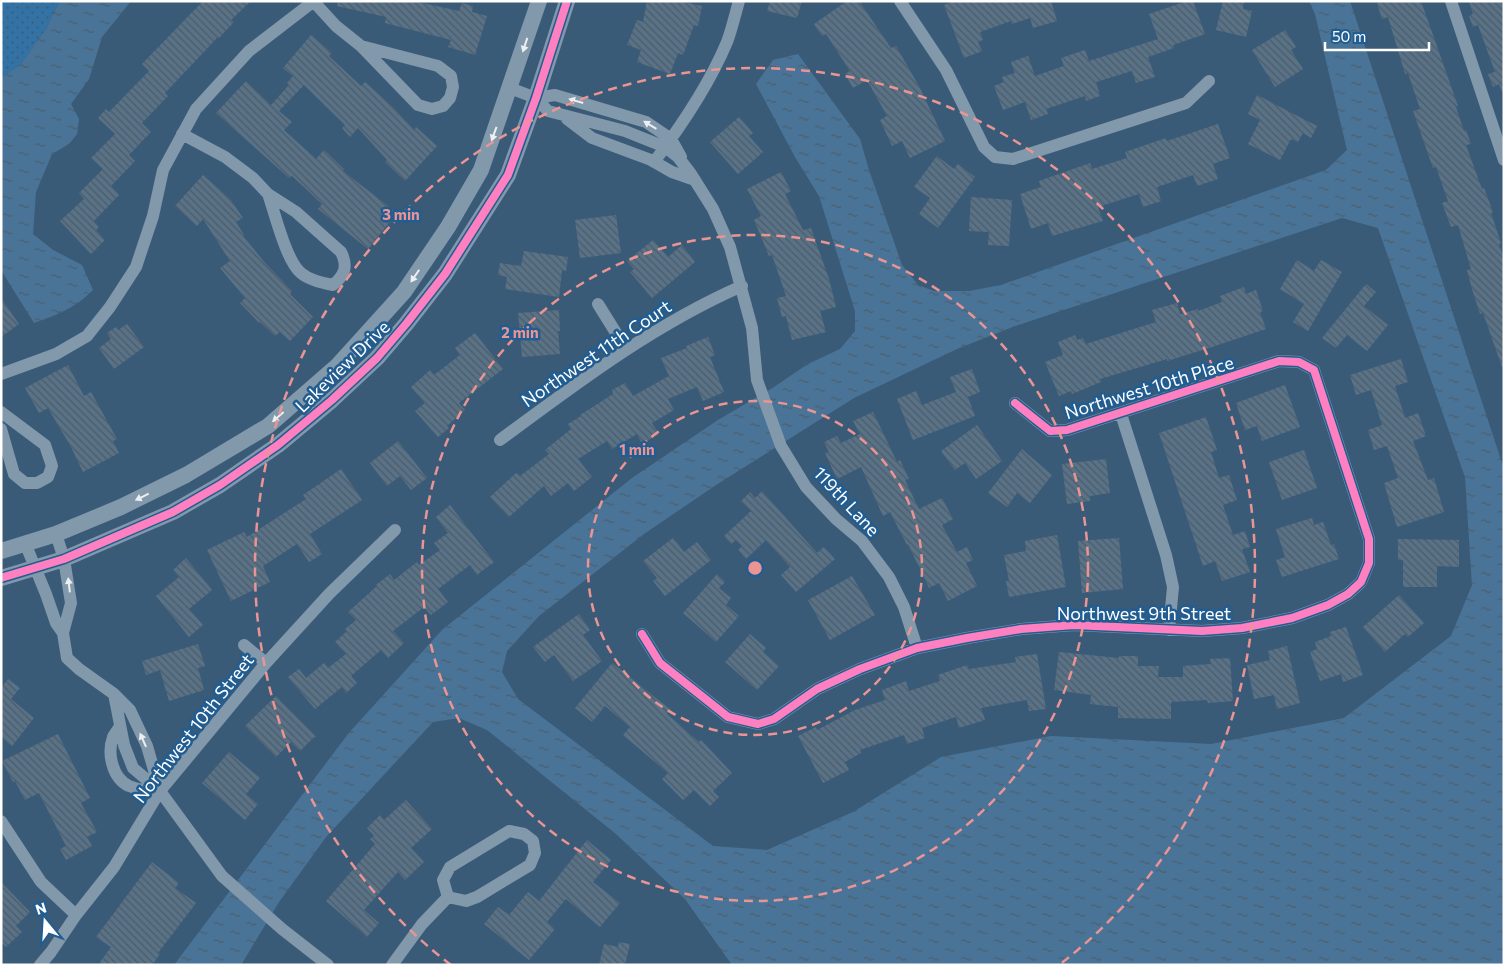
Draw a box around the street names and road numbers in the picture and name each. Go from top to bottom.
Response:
street label: Northwest 11th Court [517,295,675,411]
street label: Lakeview Drive [290,315,394,417]
street label: Northwest 10th Place [1062,351,1236,423]
street label: 119th Lane [809,462,885,540]
street label: Northwest 9th Street [1057,602,1231,624]
street label: Northwest 10th Street [128,649,258,807]

